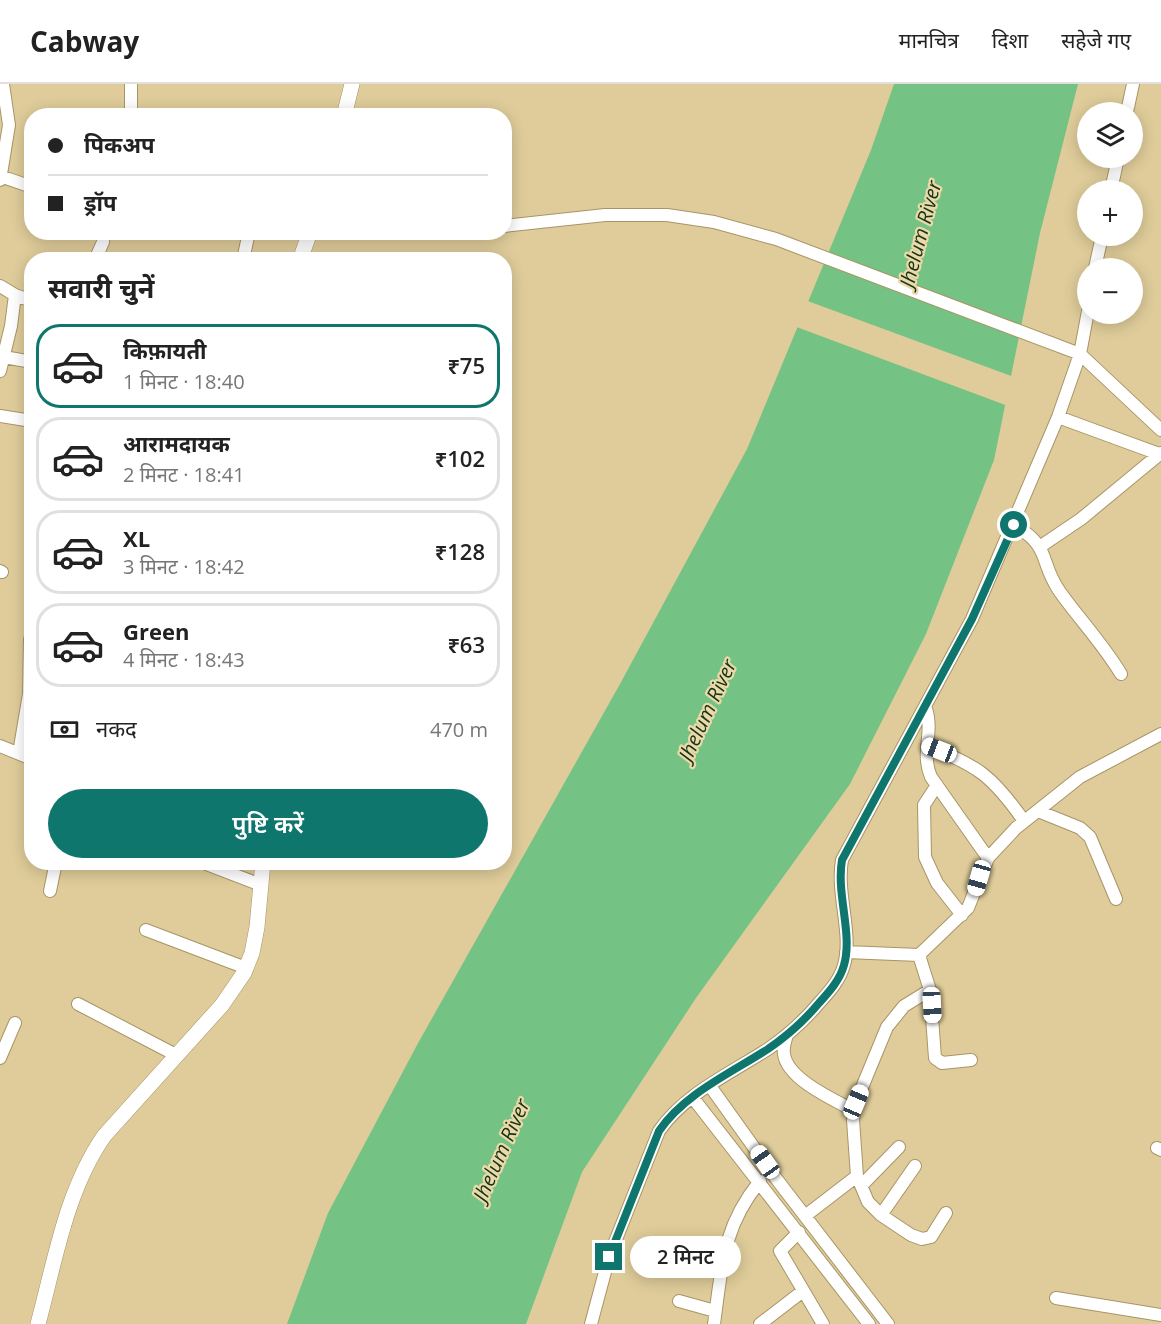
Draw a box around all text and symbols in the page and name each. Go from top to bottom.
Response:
text: Cabway [30,22,139,60]
text: मानचित्र [899,26,959,54]
text: दिशा [992,26,1028,54]
text: सहेजे गए [1061,26,1131,54]
map controls [1077,102,1143,324]
button: layers [1077,102,1143,168]
text: पिकअप [84,129,155,159]
water label: Jhelum River [892,177,948,294]
button: + [1077,180,1143,246]
text: ड्रॉप [84,187,117,217]
button: − [1077,258,1143,324]
text: सवारी चुनें [48,269,154,306]
text: किफ़ायती [123,335,207,365]
icon: car [51,339,105,393]
text: ₹75 [447,350,485,380]
text: 1 मिनट · 18:40 [123,368,245,395]
text: आरामदायक [123,428,230,458]
icon: car [51,432,105,486]
text: ₹102 [435,443,485,473]
text: 2 मिनट · 18:41 [123,461,245,488]
route start [1000,511,1027,538]
text: XL [123,523,150,553]
icon: car [51,525,105,579]
text: ₹128 [435,536,485,566]
text: 3 मिनट · 18:42 [123,553,245,580]
text: Green [123,616,189,646]
icon: car [51,618,105,672]
text: ₹63 [447,629,485,659]
text: 4 मिनट · 18:43 [123,646,245,673]
water label: Jhelum River [670,654,743,769]
icon: cash [48,713,81,746]
text: नकद [96,713,137,743]
text: 470 m [430,716,488,743]
car [919,735,959,765]
button: पुष्टि करें [48,789,488,858]
car [965,858,993,898]
car [922,987,942,1023]
car [841,1082,871,1122]
water label: Jhelum River [465,1093,536,1209]
car [747,1142,783,1182]
callout: 2 मिनट [630,1236,741,1278]
route end [595,1243,622,1270]
text: 2 मिनट [657,1243,714,1270]

